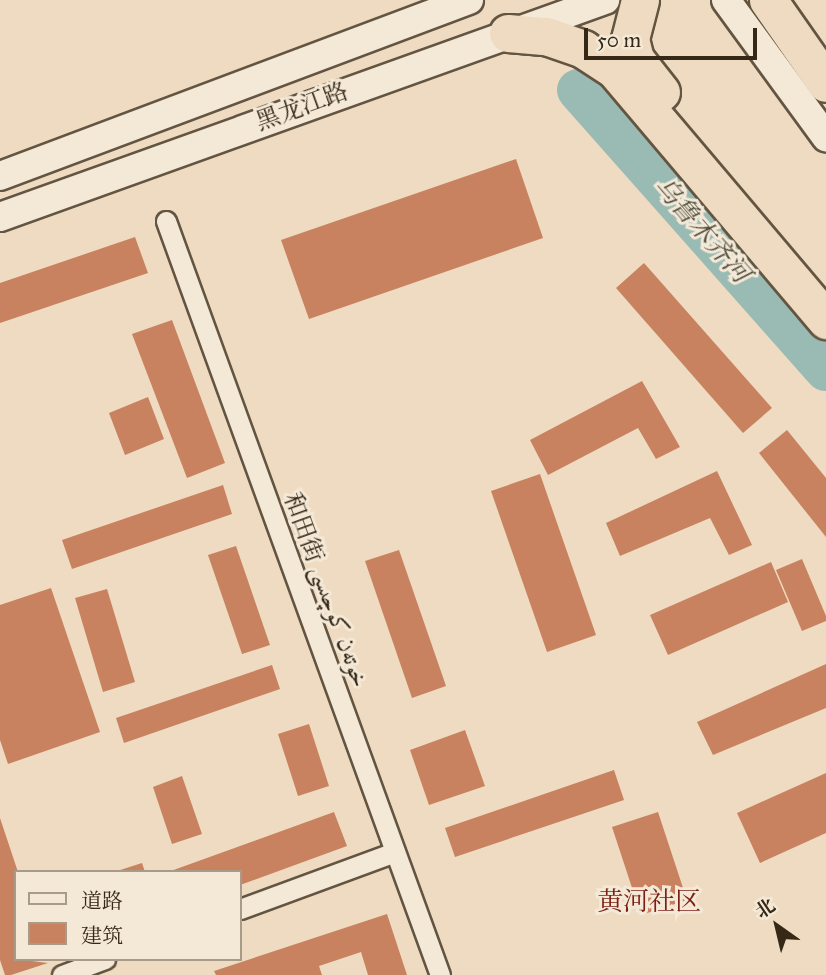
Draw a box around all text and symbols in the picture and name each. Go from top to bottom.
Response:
scale bar [588,14,761,58]
text: 50 m [597,27,641,53]
street label: 黑龙江路 [252,77,352,137]
water label: 乌鲁木齐河 [648,171,756,289]
street label: 和田街 خوتەن كوچىسى [277,489,375,691]
legend [14,870,242,961]
district label: 黄河社区 [597,886,701,918]
text: 道路 [81,888,123,914]
north arrow [742,891,812,961]
text: 北 [751,893,779,923]
text: 建筑 [81,923,123,949]

